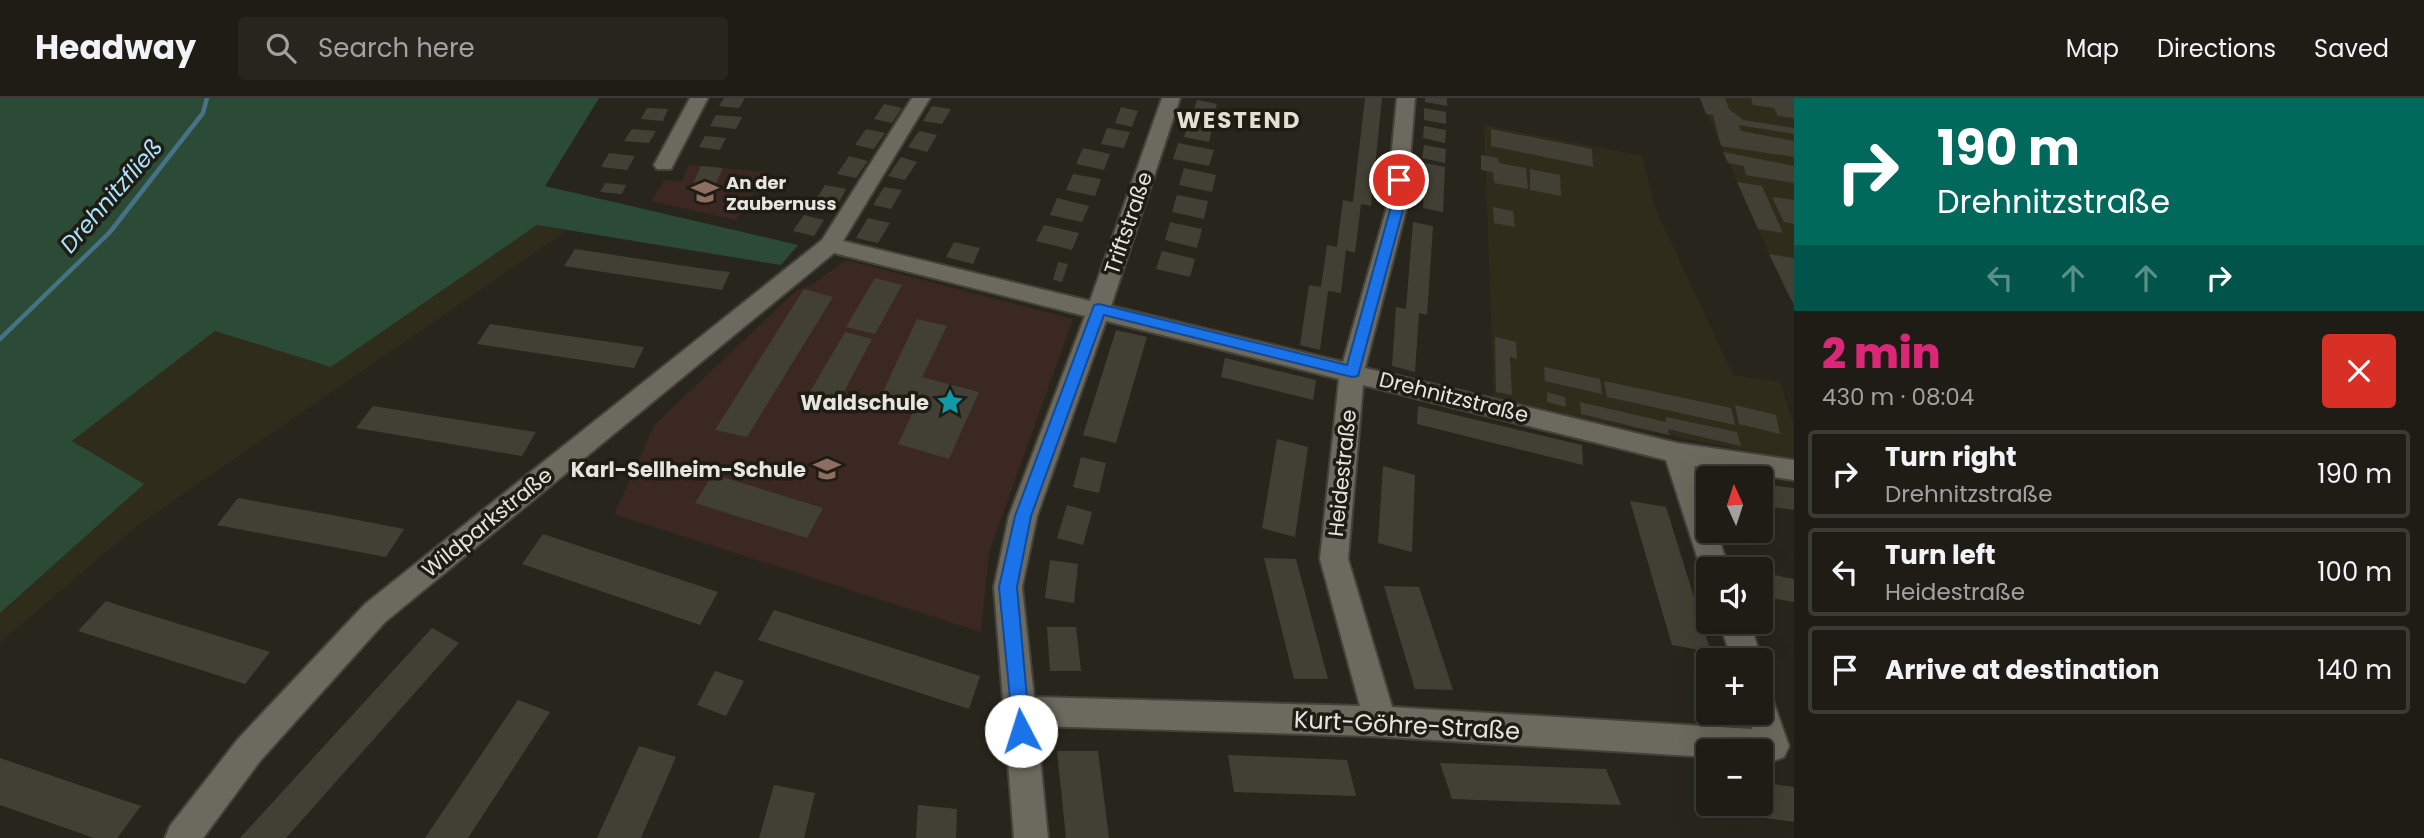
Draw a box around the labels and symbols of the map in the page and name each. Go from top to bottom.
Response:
district label: WESTEND [1177,104,1301,136]
water label: Drehnitzfließ [53,132,169,260]
pin [1369,150,1429,210]
street label: Triftstraße [1097,168,1159,278]
place label: An der Zaubernuss [726,170,836,216]
school or university icon: An der Zaubernuss [690,177,720,207]
street label: Drehnitzstraße [1376,364,1532,430]
place icon: Waldschule [935,387,965,417]
place label: Waldschule [800,388,929,417]
street label: Heidestraße [1321,408,1363,538]
school or university icon: Karl-Sellheim-Schule [812,454,842,484]
place label: Karl-Sellheim-Schule [571,455,806,484]
street label: Wildparkstraße [416,460,558,584]
north arrow [1696,466,1773,542]
position arrow [984,694,1058,768]
street label: Kurt-Göhre-Straße [1293,703,1521,747]

